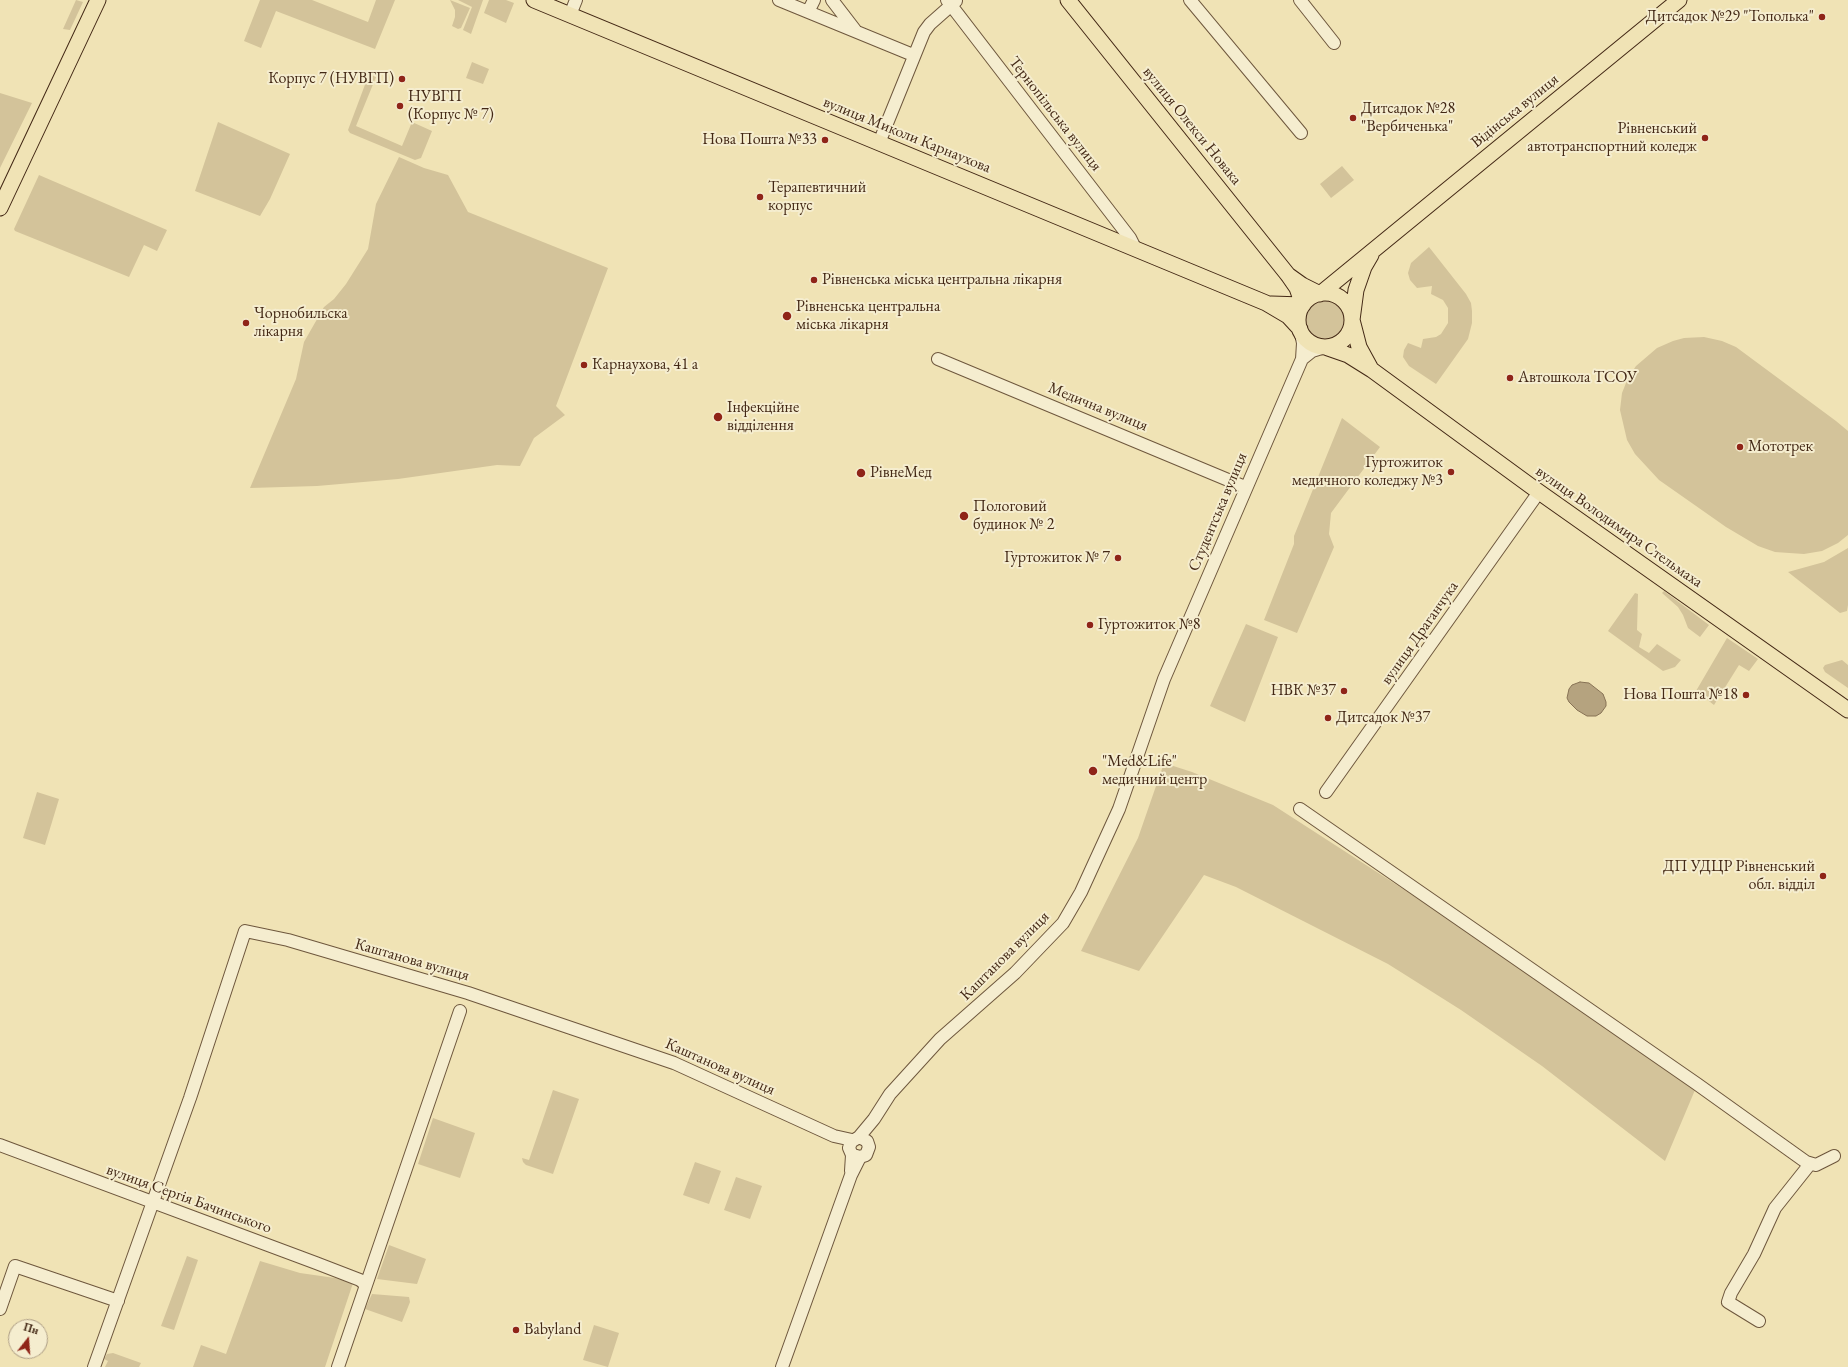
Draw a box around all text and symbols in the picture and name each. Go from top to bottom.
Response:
place label: Дитсадок №29 "Тополька" [1646,7,1814,27]
marker: Дитсадок №29 "Тополька" [1817,12,1827,22]
street label: Тернопільська вулиця [1004,53,1106,175]
street label: вулиця Олекси Новака [1138,63,1246,189]
place label: Корпус 7 (НУВГП) [268,69,394,89]
street label: Відінська вулиця [1467,70,1563,152]
marker: Корпус 7 (НУВГП) [397,74,407,84]
place label: НУВГП (Корпус № 7) [408,87,494,125]
street label: вулиця Миколи Карнаухова [820,93,994,177]
place label: Дитсадок №28 "Вербиченька" [1361,99,1455,137]
marker: НУВГП (Корпус № 7) [395,101,405,111]
marker: Дитсадок №28 "Вербиченька" [1348,113,1358,123]
place label: Рівненський автотранспортний коледж [1527,119,1697,157]
place label: Нова Пошта №33 [702,130,817,150]
marker: Рівненський автотранспортний коледж [1700,133,1710,143]
marker: Нова Пошта №33 [820,135,830,145]
place label: Терапевтичний корпус [768,178,866,216]
marker: Терапевтичний корпус [755,192,765,202]
place label: Рівненська міська центральна лікарня [822,270,1062,290]
marker: Рівненська міська центральна лікарня [809,275,819,285]
place label: Рівненська центральна міська лікарня [796,297,940,335]
place label: Чорнобильска лікарня [254,304,348,342]
marker: Рівненська центральна міська лікарня [781,310,793,322]
marker: Чорнобильска лікарня [241,318,251,328]
place label: Карнаухова, 41 а [592,355,698,375]
marker: Карнаухова, 41 а [579,360,589,370]
place label: Автошкола ТСОУ [1518,368,1637,388]
marker: Автошкола ТСОУ [1505,373,1515,383]
street label: Медична вулиця [1045,378,1151,436]
place label: Інфекційне відділення [727,398,799,436]
marker: Інфекційне відділення [712,411,724,423]
place label: Мототрек [1748,437,1813,457]
marker: Мототрек [1735,442,1745,452]
street label: Студентська вулиця [1184,450,1252,574]
place label: Гуртожиток медичного коледжу №3 [1292,453,1443,491]
street label: вулиця Володимира Стельмаха [1532,462,1706,592]
place label: РівнеМед [870,463,932,483]
marker: РівнеМед [855,467,867,479]
marker: Гуртожиток медичного коледжу №3 [1446,467,1456,477]
place label: Пологовий будинок № 2 [973,497,1054,535]
marker: Пологовий будинок № 2 [958,510,970,522]
place label: Гуртожиток № 7 [1004,548,1110,568]
marker: Гуртожиток № 7 [1113,553,1123,563]
street label: вулиця Драганчука [1377,578,1463,688]
place label: Гуртожиток №8 [1098,615,1200,635]
marker: Гуртожиток №8 [1085,620,1095,630]
place label: НВК №37 [1271,681,1336,701]
place label: Нова Пошта №18 [1623,685,1738,705]
marker: НВК №37 [1339,686,1349,696]
marker: Нова Пошта №18 [1741,690,1751,700]
place label: Дитсадок №37 [1336,708,1430,728]
marker: Дитсадок №37 [1323,713,1333,723]
place label: "Med&Life" медичний центр [1102,752,1207,790]
marker: "Med&Life" медичний центр [1087,765,1099,777]
place label: ДП УДЦР Рівненський обл. відділ [1663,857,1815,895]
marker: ДП УДЦР Рівненський обл. відділ [1818,871,1828,881]
street label: Каштанова вулиця [956,907,1054,1005]
street label: Каштанова вулиця [353,934,471,986]
street label: Каштанова вулиця [662,1034,778,1100]
street label: вулиця Сергія Бачинського [104,1160,274,1238]
north arrow [8,1319,48,1359]
text: Пн [22,1320,40,1337]
place label: Babyland [524,1320,581,1340]
marker: Babyland [511,1325,521,1335]

